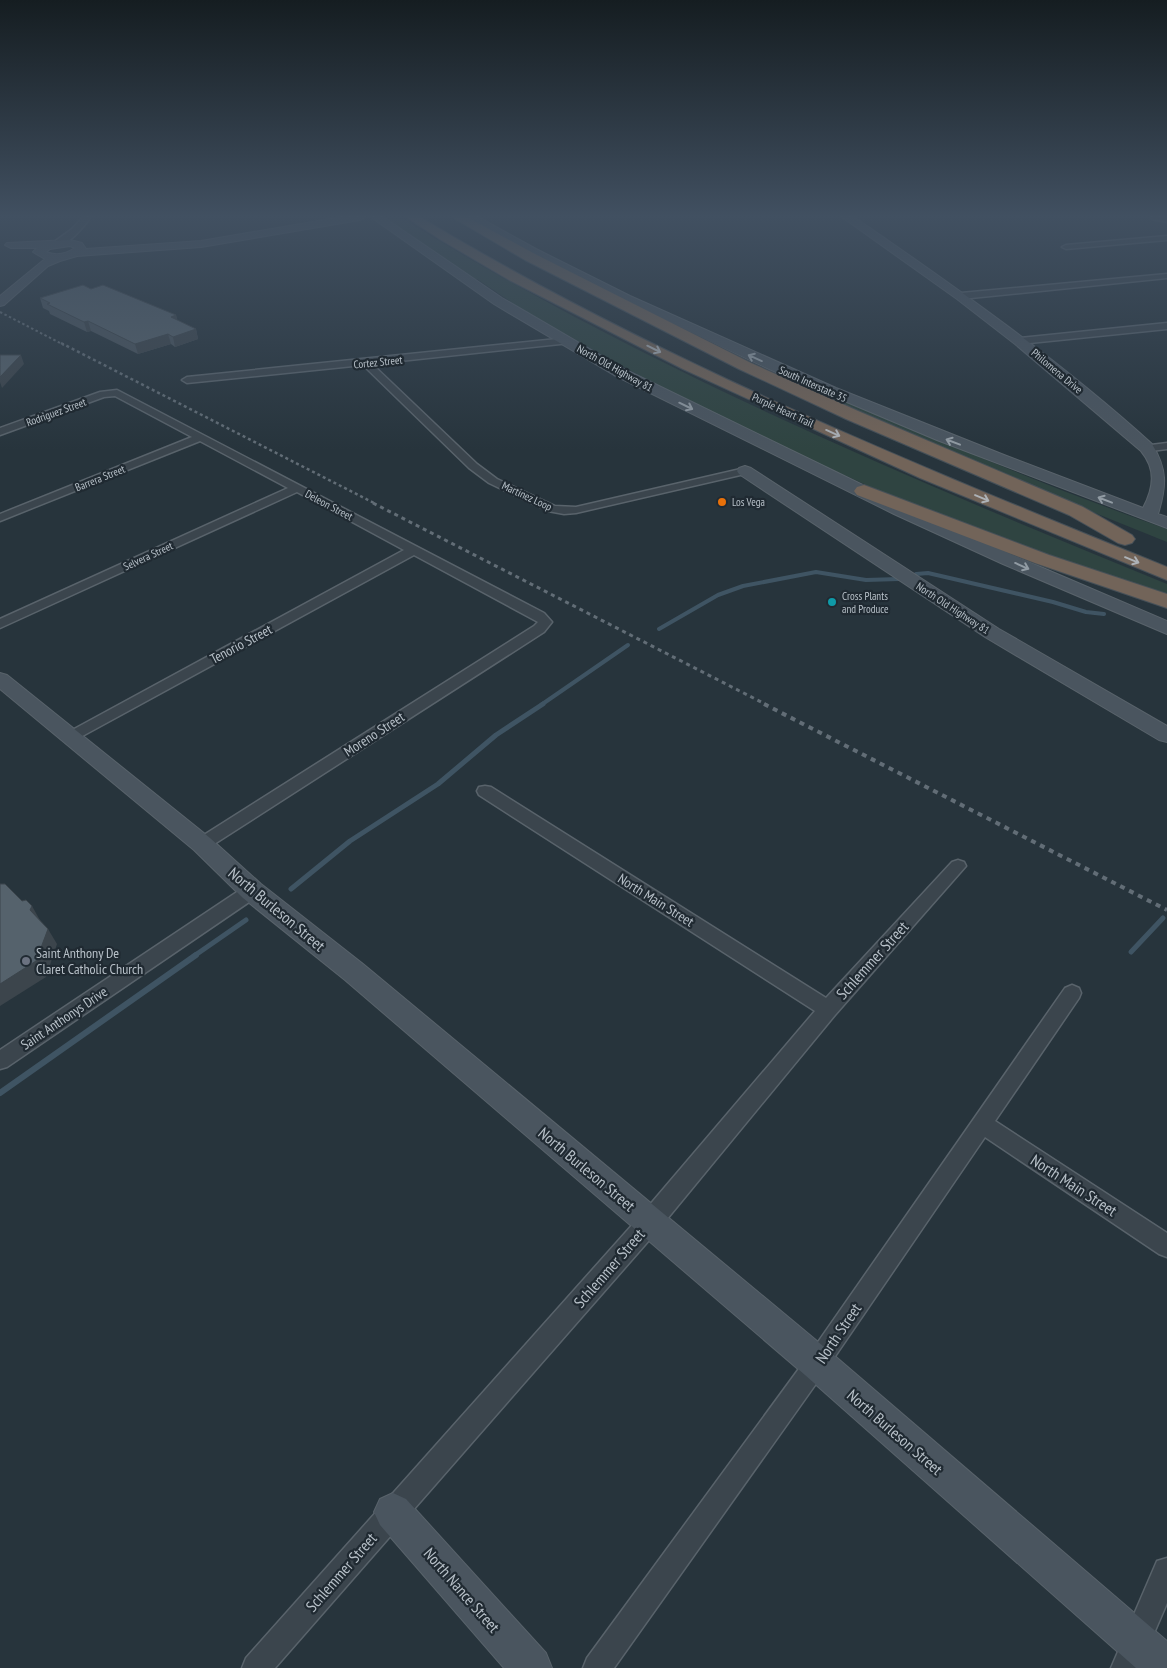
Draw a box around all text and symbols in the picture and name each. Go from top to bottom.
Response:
street label: North Old Highway 81 [575,341,655,395]
one-way arrow [647,344,662,354]
street label: Philomena Drive [1028,345,1086,397]
street label: Cortez Street [353,352,403,372]
one-way arrow [748,353,763,362]
street label: South Interstate 35 [777,363,849,405]
street label: Purple Heart Trail [750,390,816,431]
street label: Rodriguez Street [24,395,88,429]
one-way arrow [678,401,693,411]
one-way arrow [825,428,840,438]
one-way arrow [946,437,961,446]
street label: Barrera Street [73,462,127,494]
street label: Martinez Loop [500,478,555,514]
street label: Deleon Street [303,487,355,523]
one-way arrow [974,493,989,503]
place label: Los Vega [732,495,765,509]
one-way arrow [1098,495,1113,504]
marker: Los Vega [716,496,728,508]
street label: Selvera Street [121,538,175,574]
one-way arrow [1124,555,1139,565]
one-way arrow [1014,562,1029,572]
street label: North Old Highway 81 [914,579,992,637]
place label: Cross Plants and Produce [842,589,889,616]
marker: Cross Plants and Produce [826,596,838,608]
street label: Tenorio Street [207,620,275,668]
street label: Moreno Street [340,708,408,760]
street label: North Burleson Street [225,863,330,956]
street label: North Main Street [615,869,698,931]
street label: Schlemmer Street [832,916,913,1003]
place label: Saint Anthony De Claret Catholic Church [36,944,143,978]
marker: Saint Anthony De Claret Catholic Church [20,955,32,967]
street label: Saint Anthonys Drive [17,982,111,1054]
street label: North Burleson Street [535,1123,640,1216]
street label: North Main Street [1027,1150,1121,1221]
street label: Schlemmer Street [569,1224,649,1312]
street label: North Street [811,1299,866,1367]
street label: North Burleson Street [843,1385,947,1479]
street label: Schlemmer Street [301,1528,381,1616]
street label: North Nance Street [420,1544,505,1637]

